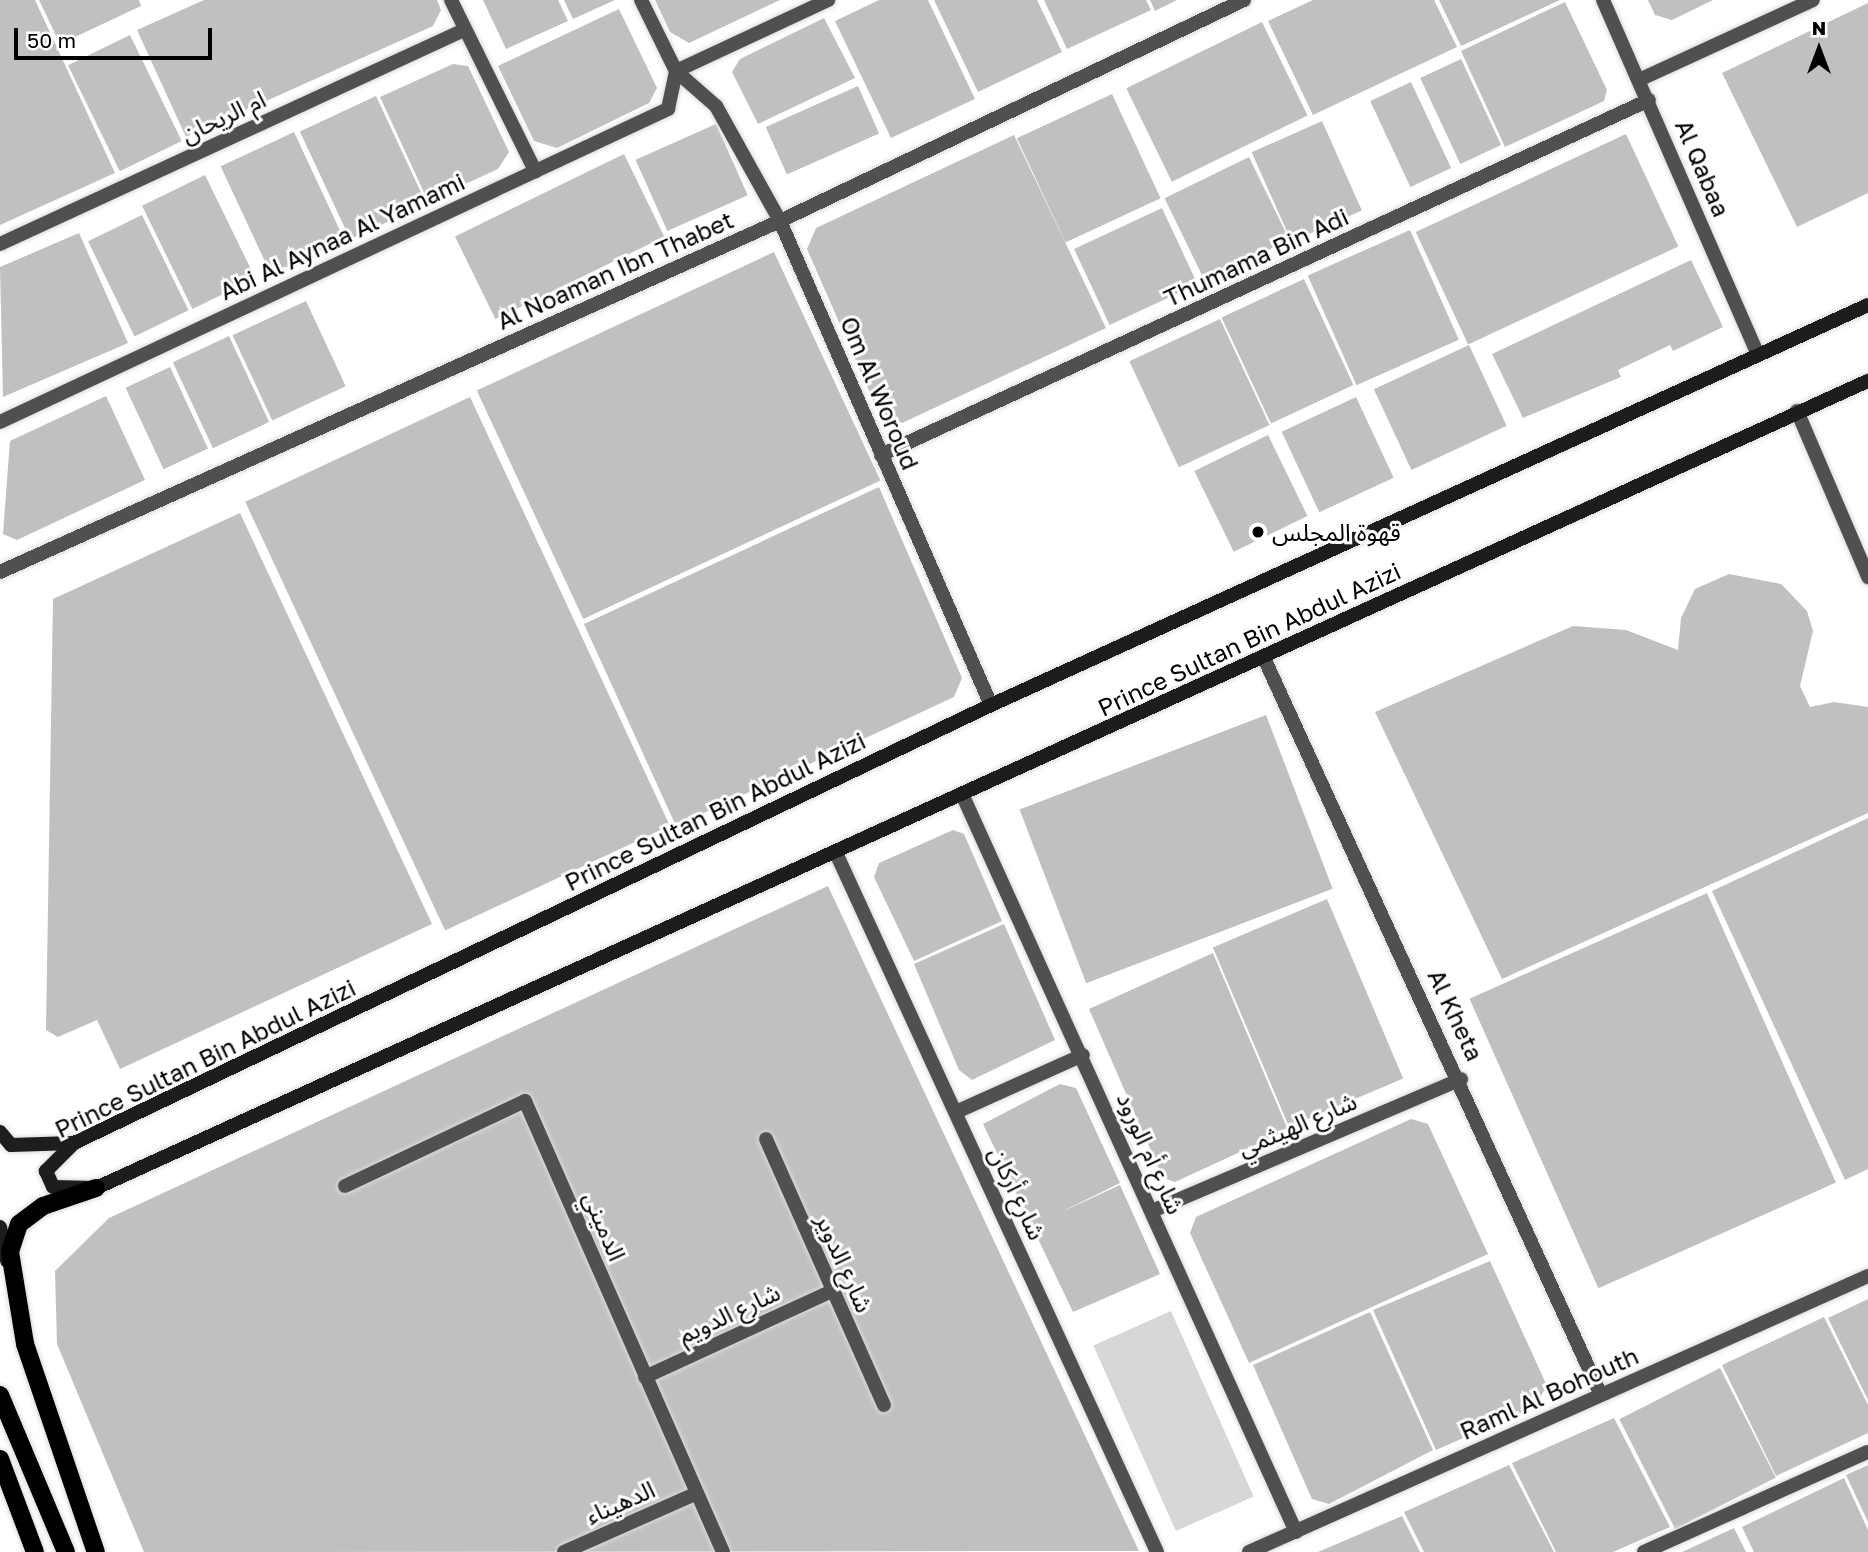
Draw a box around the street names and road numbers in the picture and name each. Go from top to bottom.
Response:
street label: ام الريحان [176,84,270,148]
street label: Al Qabaa [1670,115,1736,221]
street label: Abi Al Aynaa Al Yamami [215,166,469,306]
street label: Thumama Bin Adi [1159,202,1353,312]
street label: Al Noaman Ibn Thabet [492,205,738,335]
street label: Om Al Woroud [835,312,925,474]
street label: Prince Sultan Bin Abdul Azizi [1093,556,1405,722]
street label: Prince Sultan Bin Abdul Azizi [560,726,870,896]
street label: Al Kheta [1422,965,1490,1065]
street label: Prince Sultan Bin Abdul Azizi [50,973,360,1143]
street label: شارع الهيثمي [1233,1086,1361,1162]
street label: شارع أم الورود [1111,1088,1191,1218]
street label: شارع أركان [984,1142,1052,1244]
street label: الدميني [578,1187,632,1265]
street label: شارع الدوير [811,1209,879,1317]
street label: شارع الدويم [674,1277,784,1349]
street label: Raml Al Bohouth [1455,1341,1643,1445]
street label: الدهيناء [581,1474,659,1530]

